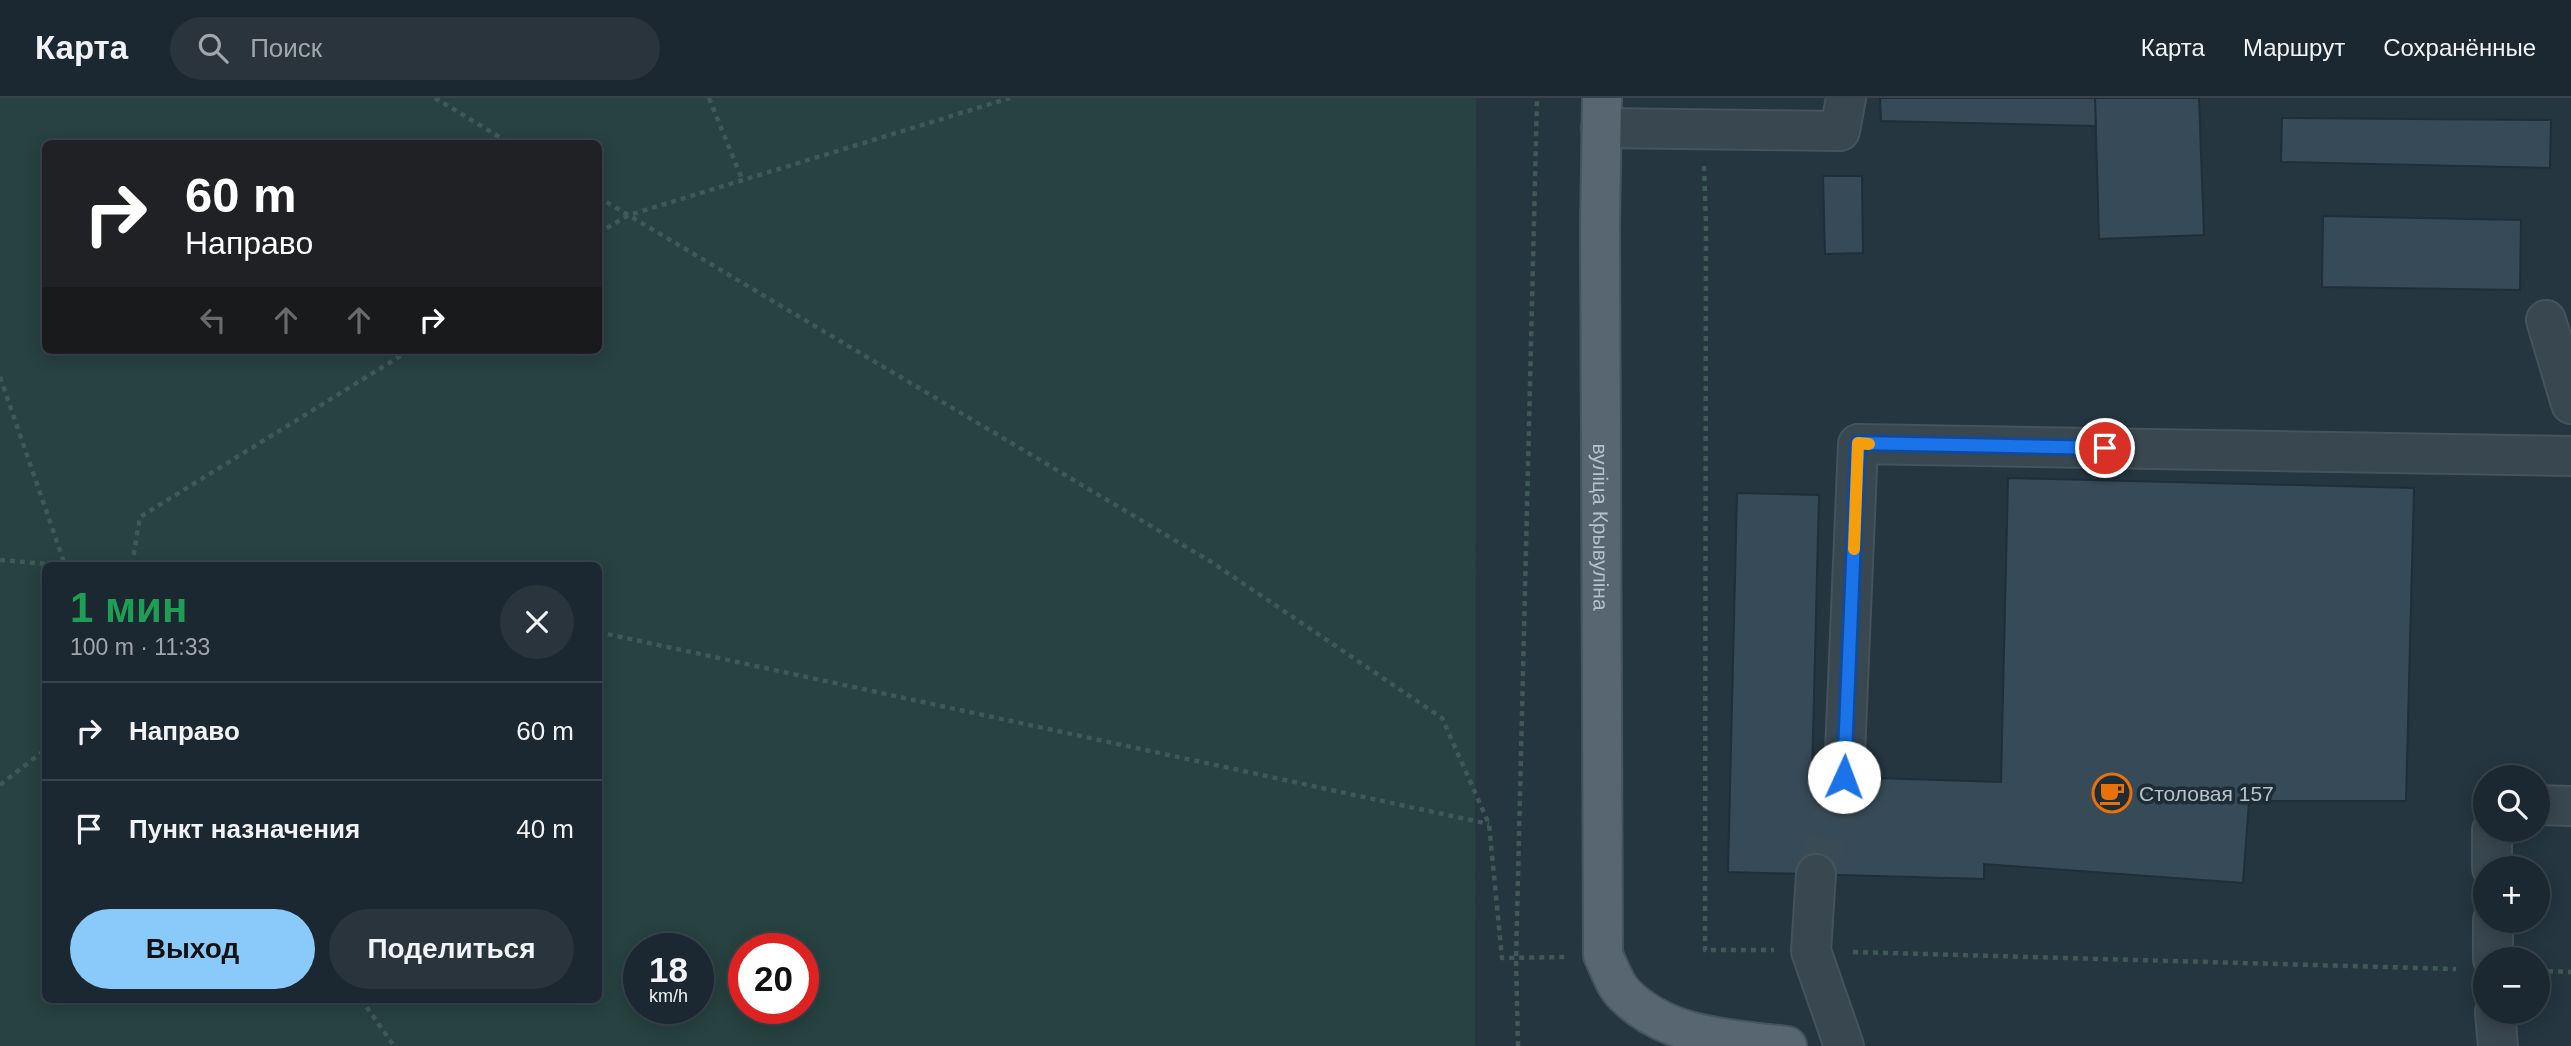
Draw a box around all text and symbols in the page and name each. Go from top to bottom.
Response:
search box [170,17,660,80]
text: Карта [35,29,128,66]
icon: search [194,29,232,67]
text: Поиск [250,33,322,63]
text: Карта [2141,34,2205,61]
text: Маршрут [2243,34,2345,61]
text: Сохранённые [2383,34,2536,61]
icon: right [70,168,161,259]
text: 60 m [185,168,297,222]
text: Направо [185,225,313,261]
icon: left [194,301,232,339]
icon: ahead [267,301,305,339]
icon: ahead [340,301,378,339]
icon: right [413,301,451,339]
pin [2075,418,2135,478]
icon: arrive [2086,429,2124,467]
street label: вуліца Крывуліна [1589,443,1613,611]
text: 1 мин [70,584,187,631]
button: close [500,585,574,659]
text: 100 m · 11:33 [70,634,210,660]
icon: right [70,712,108,750]
text: Направо [129,716,240,746]
text: 60 m [516,716,574,746]
position arrow [1807,740,1881,814]
map controls [2473,765,2550,1024]
button: search [2473,765,2550,842]
cafe icon: Столовая 157 [2091,772,2133,814]
place label: Столовая 157 [2139,782,2274,805]
icon: arrive [70,810,108,848]
text: Пункт назначения [129,814,360,844]
text: 40 m [516,814,574,844]
button: + [2473,856,2550,933]
button: Выход [70,909,315,989]
button: Поделиться [329,909,574,989]
speed limit sign: 20 [728,933,819,1024]
button: − [2473,947,2550,1024]
text: 18 [649,950,688,989]
text: km/h [649,986,688,1006]

